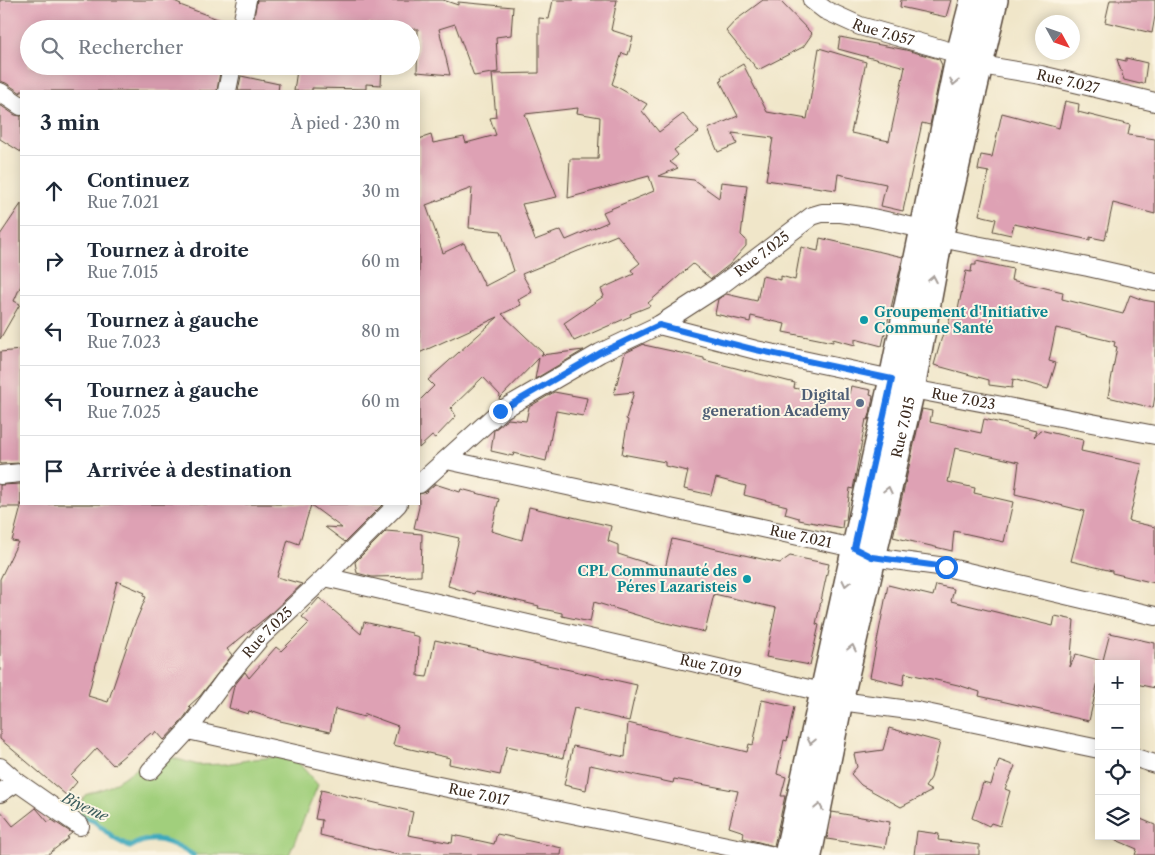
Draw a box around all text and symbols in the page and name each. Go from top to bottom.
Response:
street label: Rue 7.057 [849,15,916,50]
north arrow [1035,15,1080,60]
search box [20,20,420,75]
icon: search [38,34,66,62]
text: Rechercher [78,36,183,59]
street label: Rue 7.027 [1035,65,1101,98]
one-way arrow [949,77,960,86]
text: 3 min [40,110,100,135]
text: À pied · 230 m [291,113,400,133]
text: Continuez [87,169,189,192]
icon: ahead [40,177,68,205]
text: 30 m [362,181,400,201]
text: Rue 7.021 [87,192,159,212]
street label: Rue 7.025 [731,227,793,281]
text: Tournez à droite [87,239,249,262]
icon: right [40,247,68,275]
text: 60 m [361,251,400,271]
text: Rue 7.015 [87,262,158,282]
one-way arrow [927,275,937,284]
place label: Groupement d'Initiative Commune Santé [874,303,1048,337]
text: Tournez à gauche [87,309,259,332]
marker: Groupement d'Initiative Commune Santé [858,314,870,326]
icon: left [40,317,68,345]
text: 80 m [361,321,400,341]
text: Rue 7.023 [87,332,161,352]
text: Tournez à gauche [87,379,259,402]
street label: Rue 7.023 [930,384,997,414]
place label: Digital generation Academy [701,386,850,420]
icon: left [40,387,68,415]
text: 60 m [361,391,400,411]
street label: Rue 7.015 [887,395,919,460]
marker: Digital generation Academy [854,397,866,409]
route end [489,400,512,423]
text: Rue 7.025 [87,402,161,422]
icon: arrive [40,457,68,485]
text: Arrivée à destination [87,459,292,482]
one-way arrow [882,485,893,494]
street label: Rue 7.021 [768,521,834,552]
route start [935,556,958,579]
place label: CPL Communauté des Péres Lazaristeis [577,562,737,596]
marker: CPL Communauté des Péres Lazaristeis [741,573,753,585]
one-way arrow [841,578,852,587]
street label: Rue 7.025 [238,603,296,662]
one-way arrow [846,644,857,653]
street label: Rue 7.019 [678,650,744,682]
map controls [1095,660,1140,840]
button: + [1095,660,1140,705]
button: − [1095,705,1140,750]
one-way arrow [807,737,817,746]
button: locate [1095,750,1140,795]
street label: Rue 7.017 [447,779,511,810]
water label: Biyeme [58,787,112,826]
button: layers [1095,795,1140,840]
one-way arrow [813,803,824,812]

